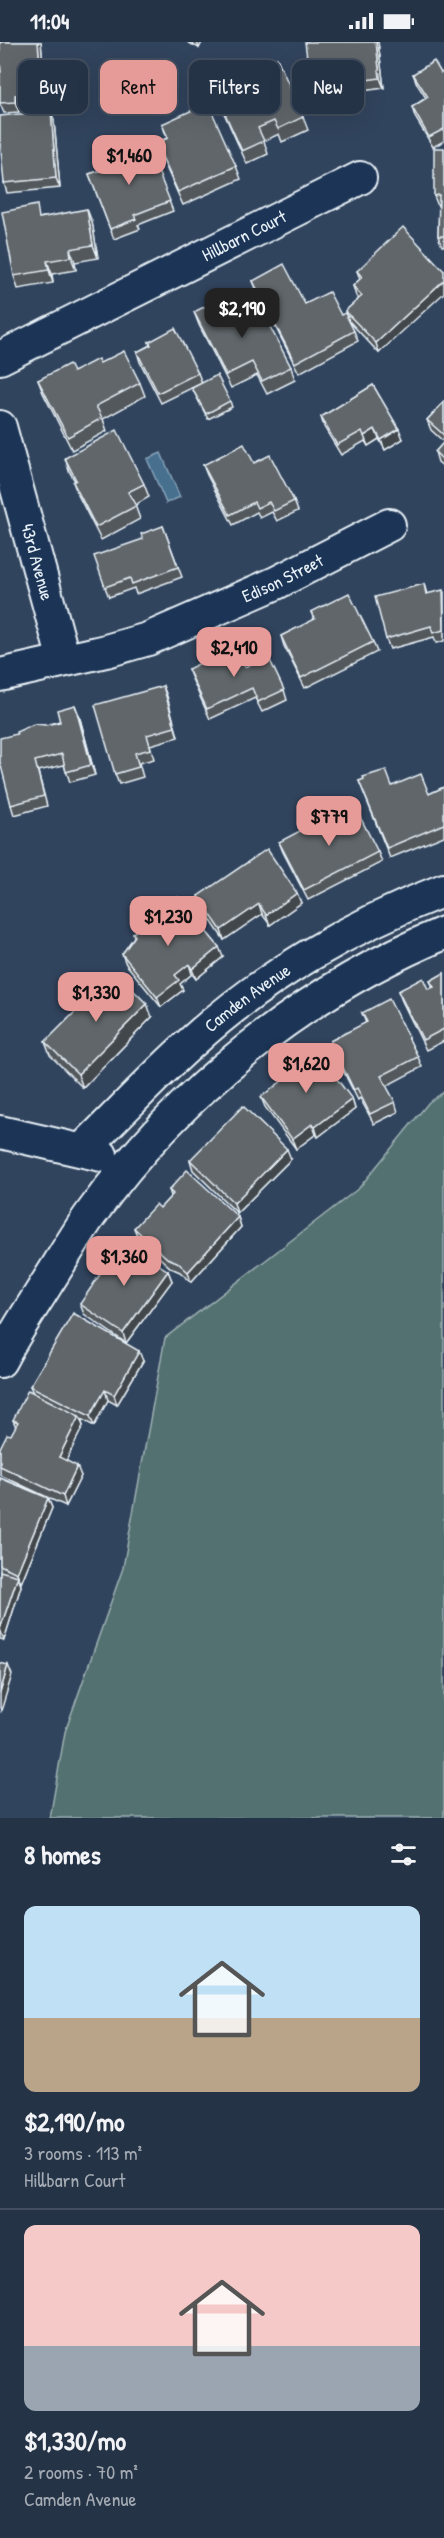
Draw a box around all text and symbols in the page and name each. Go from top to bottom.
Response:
text: 11:04 [30,6,69,36]
chip: Buy [18,60,88,114]
chip: Rent [100,60,177,114]
chip: Filters [189,60,280,114]
chip: New [292,60,364,114]
pin: $1,460 [80,135,178,186]
text: $1,460 [106,141,152,168]
street label: Hillbarn Court [197,203,291,267]
pin: $2,190 [193,288,291,339]
text: $2,190 [218,294,266,321]
street label: 43rd Avenue [15,521,60,603]
street label: Edison Street [238,547,328,608]
pin: $2,410 [185,627,283,678]
text: $2,410 [210,633,258,660]
pin: $779 [293,796,365,847]
text: $779 [310,802,348,829]
pin: $1,230 [119,896,217,947]
text: $1,230 [144,902,192,929]
street label: Camden Avenue [199,957,295,1038]
pin: $1,330 [47,972,145,1023]
text: $1,330 [72,978,120,1005]
pin: $1,620 [257,1043,355,1094]
text: $1,620 [282,1049,330,1076]
pin: $1,360 [75,1236,173,1287]
text: $1,360 [100,1242,148,1269]
text: 8 homes [24,1837,101,1872]
icon: filters [387,1838,420,1871]
icon: home [168,1945,276,2053]
text: $2,190/mo [24,2104,124,2139]
text: 3 rooms · 113 m² [24,2139,142,2166]
text: Hillbarn Court [24,2166,125,2193]
icon: home [168,2264,276,2372]
text: $1,330/mo [24,2423,126,2458]
text: 2 rooms · 70 m² [24,2458,138,2485]
text: Camden Avenue [24,2485,137,2512]

